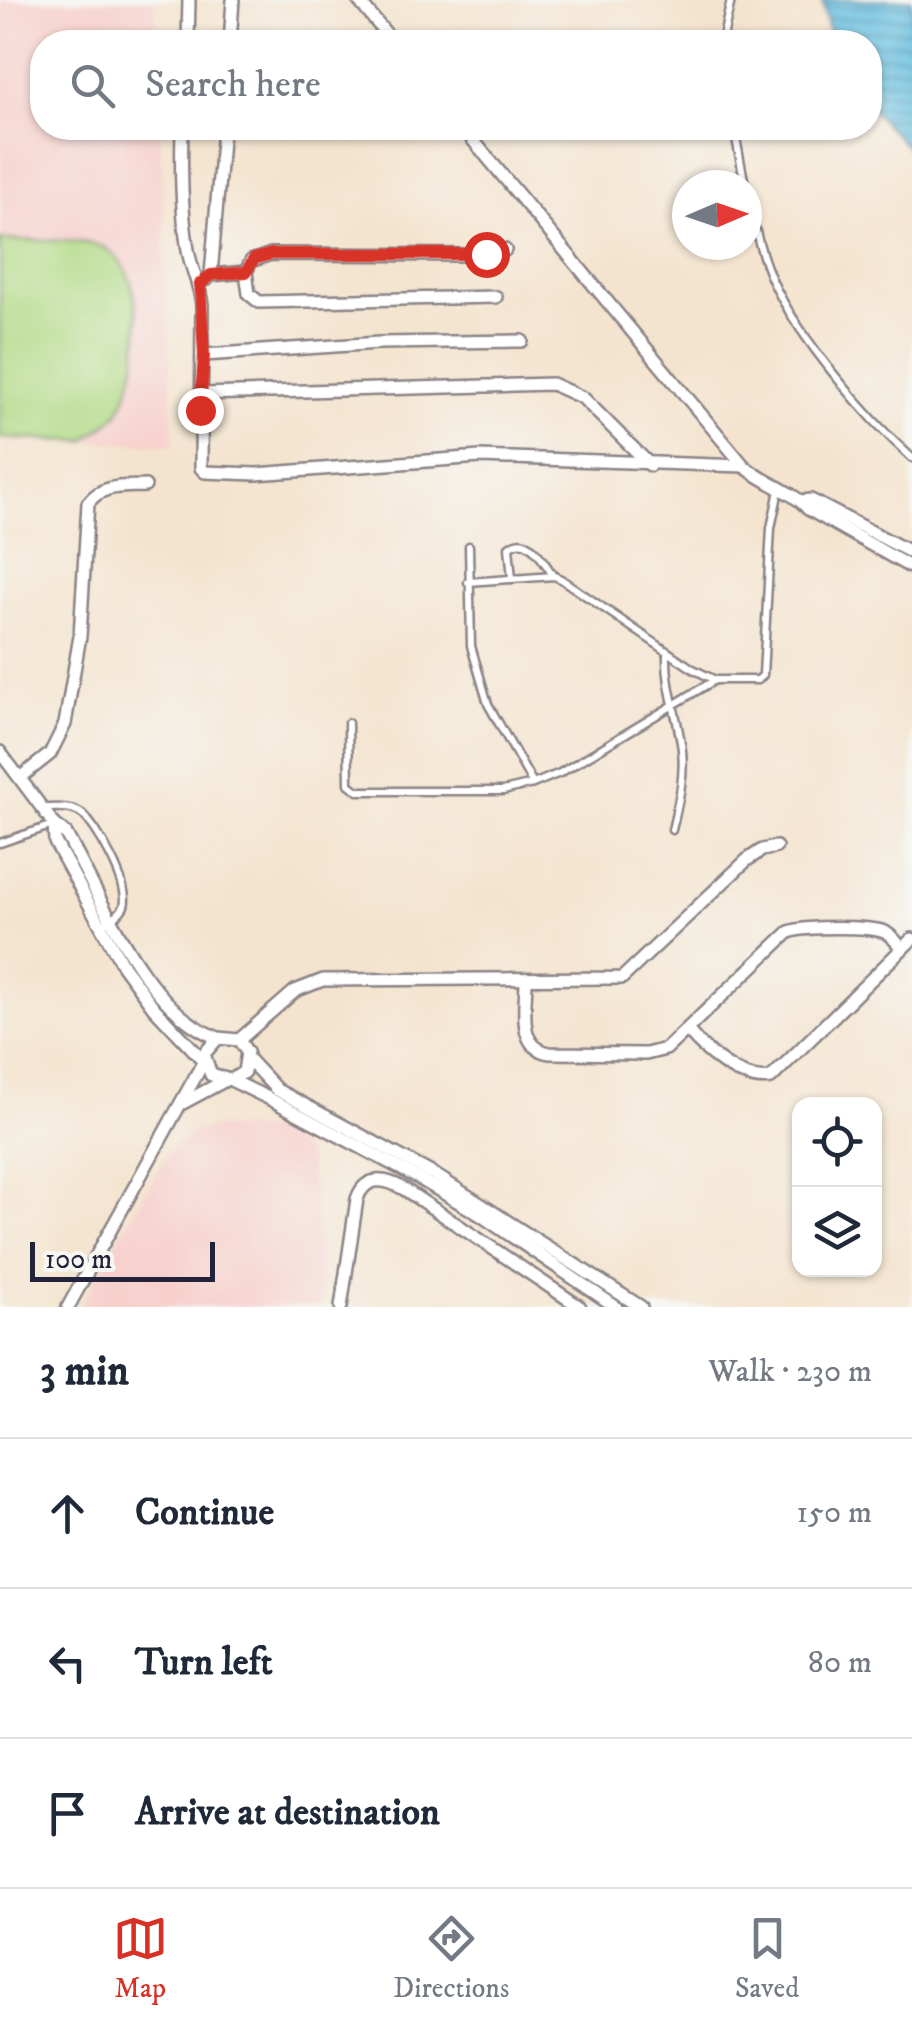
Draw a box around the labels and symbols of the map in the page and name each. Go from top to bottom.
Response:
north arrow [672,170,762,260]
route start [464,232,510,278]
route end [178,388,224,434]
scale bar [30,1237,215,1282]

